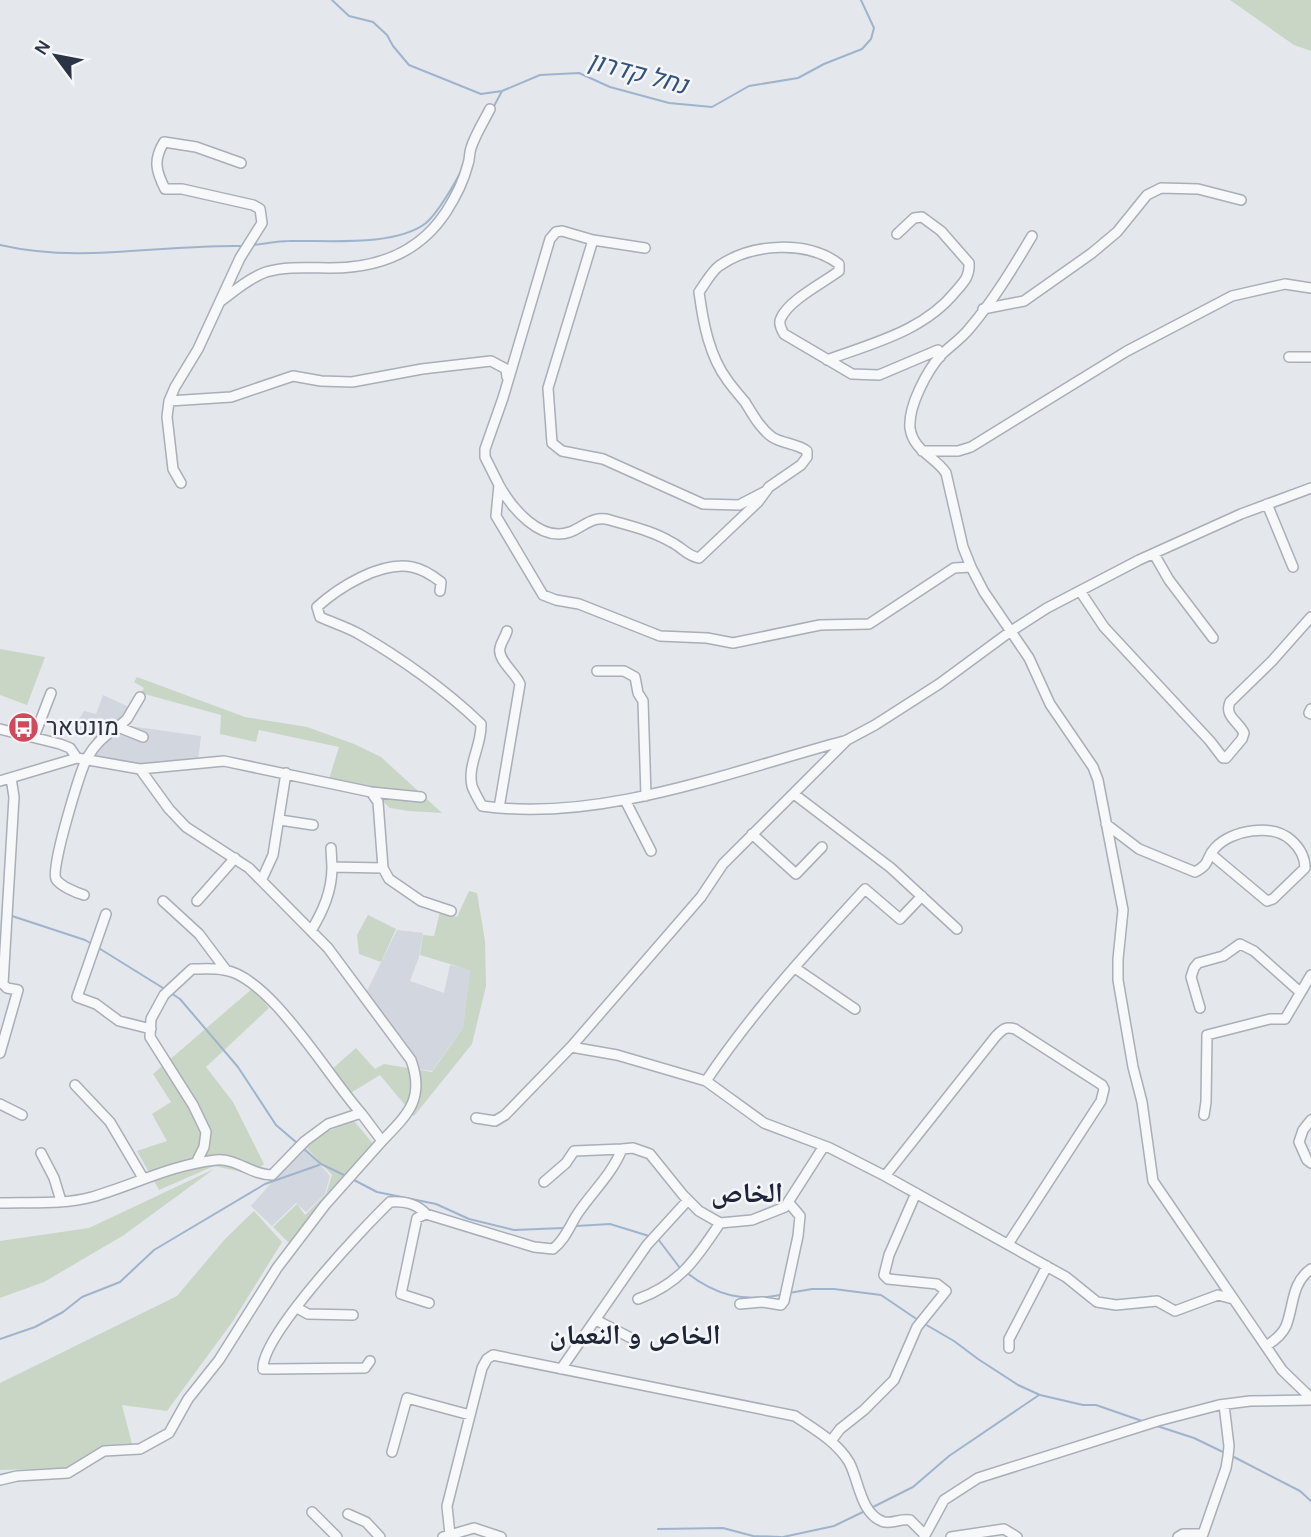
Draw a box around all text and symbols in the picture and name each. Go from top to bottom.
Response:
north arrow [21,21,91,91]
text: N [29,36,55,59]
water label: נחל קדרון [585,45,693,102]
bus stop icon: מונטאר [6,710,40,744]
place label: מונטאר [46,713,119,741]
district label: الخاص [711,1176,783,1209]
district label: الخاص و النعمان [549,1318,721,1351]

